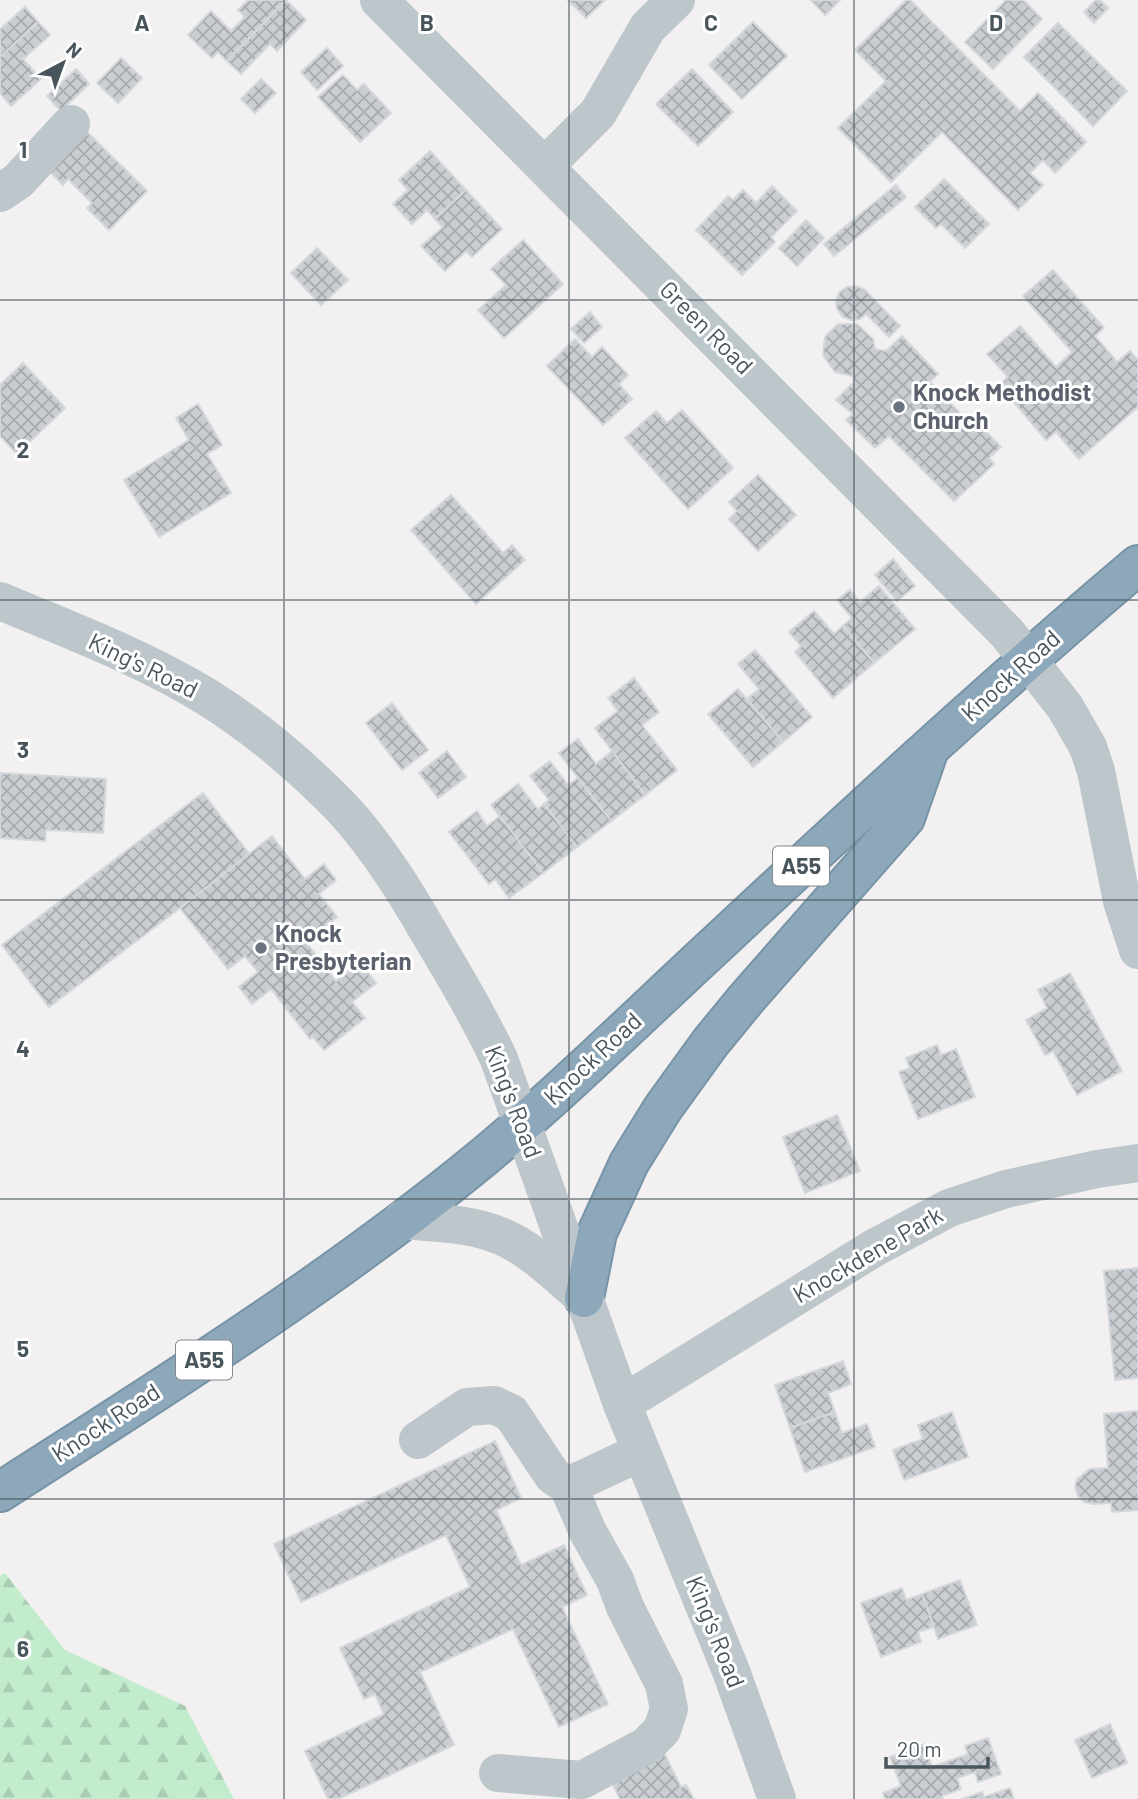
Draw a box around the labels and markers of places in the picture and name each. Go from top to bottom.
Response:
place label: Knock Methodist Church [913,377,1091,434]
marker: Knock Methodist Church [891,399,907,415]
place label: Knock Presbyterian [275,918,412,975]
marker: Knock Presbyterian [253,940,269,956]

